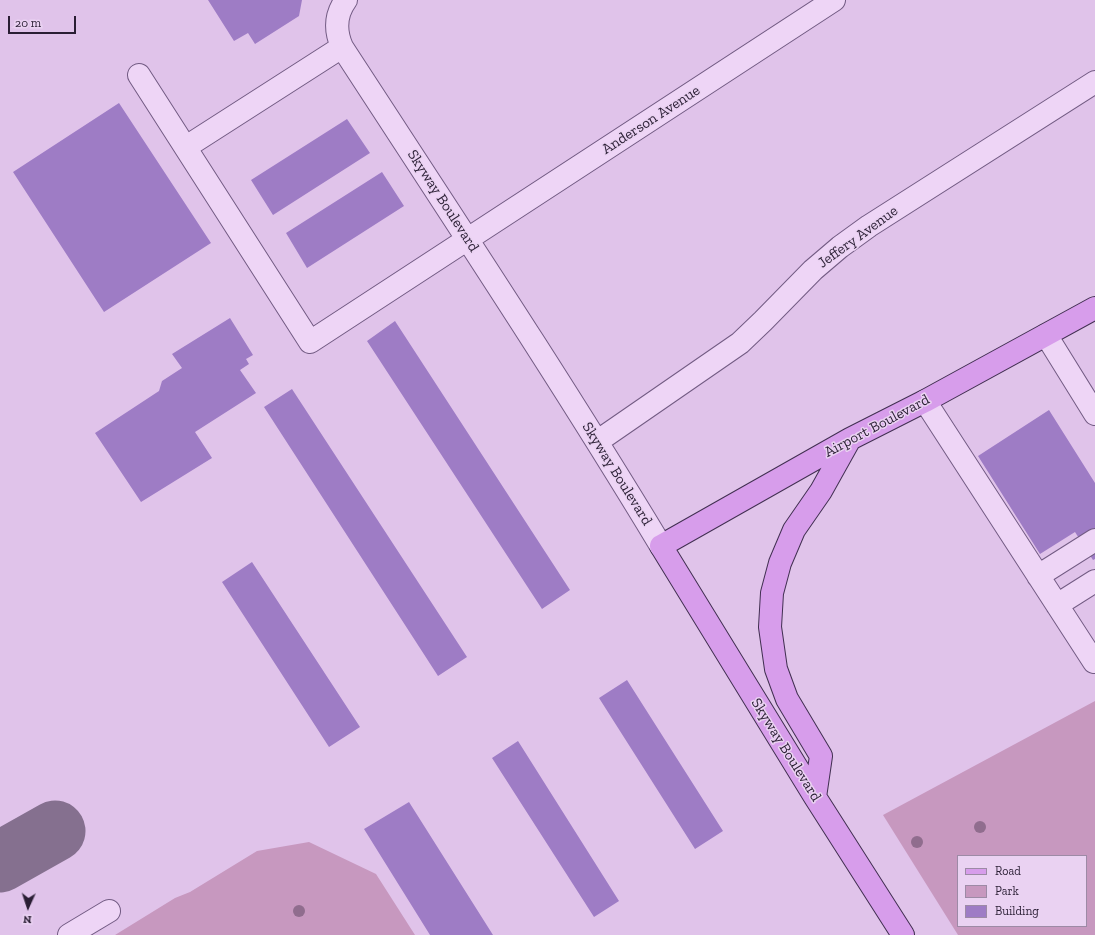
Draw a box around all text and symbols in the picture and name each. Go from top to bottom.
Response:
scale bar [10,8,78,34]
text: 20 m [15,16,41,30]
street label: Anderson Avenue [598,81,704,159]
street label: Skyway Boulevard [403,146,483,256]
street label: Jeffery Avenue [814,202,902,272]
street label: Airport Boulevard [821,391,933,461]
street label: Skyway Boulevard [578,419,656,529]
street label: Skyway Boulevard [747,695,825,805]
legend [957,855,1087,927]
text: Road [995,864,1021,878]
text: Park [995,884,1019,898]
north arrow [8,887,48,927]
text: Building [995,904,1039,918]
text: N [23,913,32,926]

